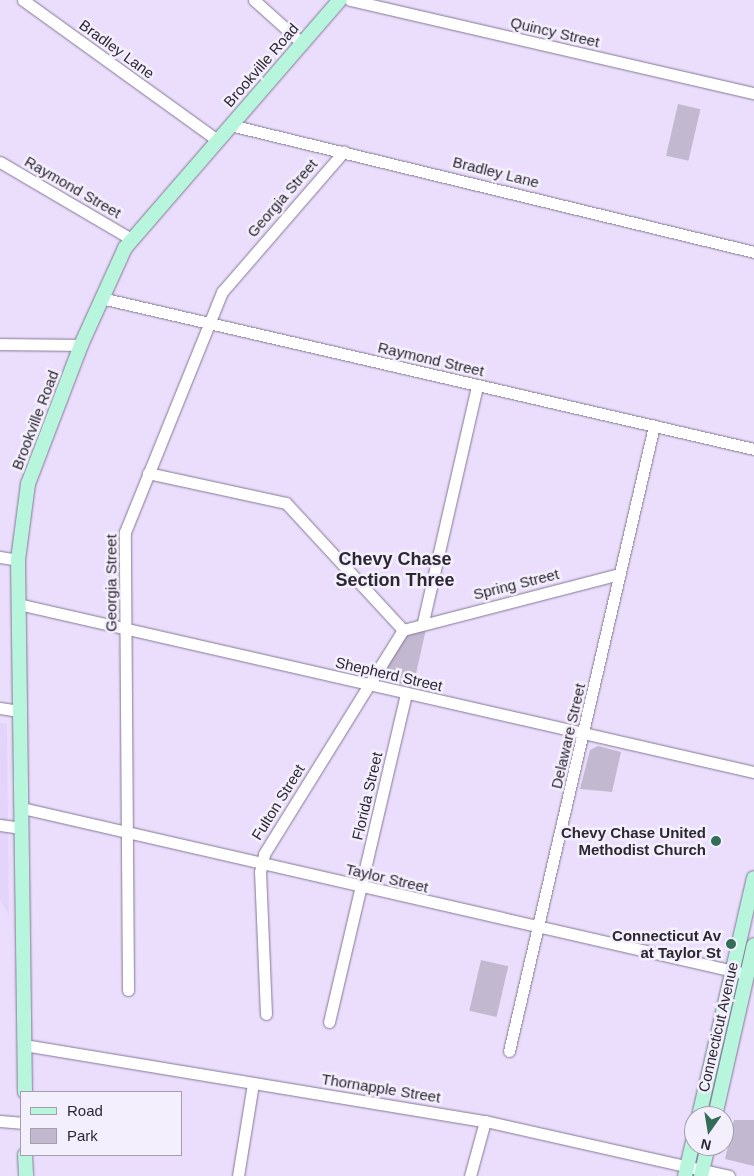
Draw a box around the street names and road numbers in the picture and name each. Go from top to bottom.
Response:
street label: Quincy Street [509,13,601,51]
street label: Bradley Lane [76,16,158,82]
street label: Brookville Road [220,19,302,111]
street label: Raymond Street [22,152,124,222]
street label: Bradley Lane [451,153,541,191]
street label: Georgia Street [243,155,321,241]
street label: Raymond Street [376,338,486,380]
street label: Brookville Road [8,368,62,472]
street label: Georgia Street [102,534,120,632]
street label: Spring Street [471,565,561,603]
street label: Shepherd Street [334,653,444,695]
street label: Delaware Street [547,682,589,790]
street label: Florida Street [348,750,386,842]
street label: Fulton Street [248,761,308,843]
street label: Taylor Street [344,860,430,896]
street label: Connecticut Avenue [694,960,742,1094]
street label: Thornapple Street [320,1070,442,1106]

